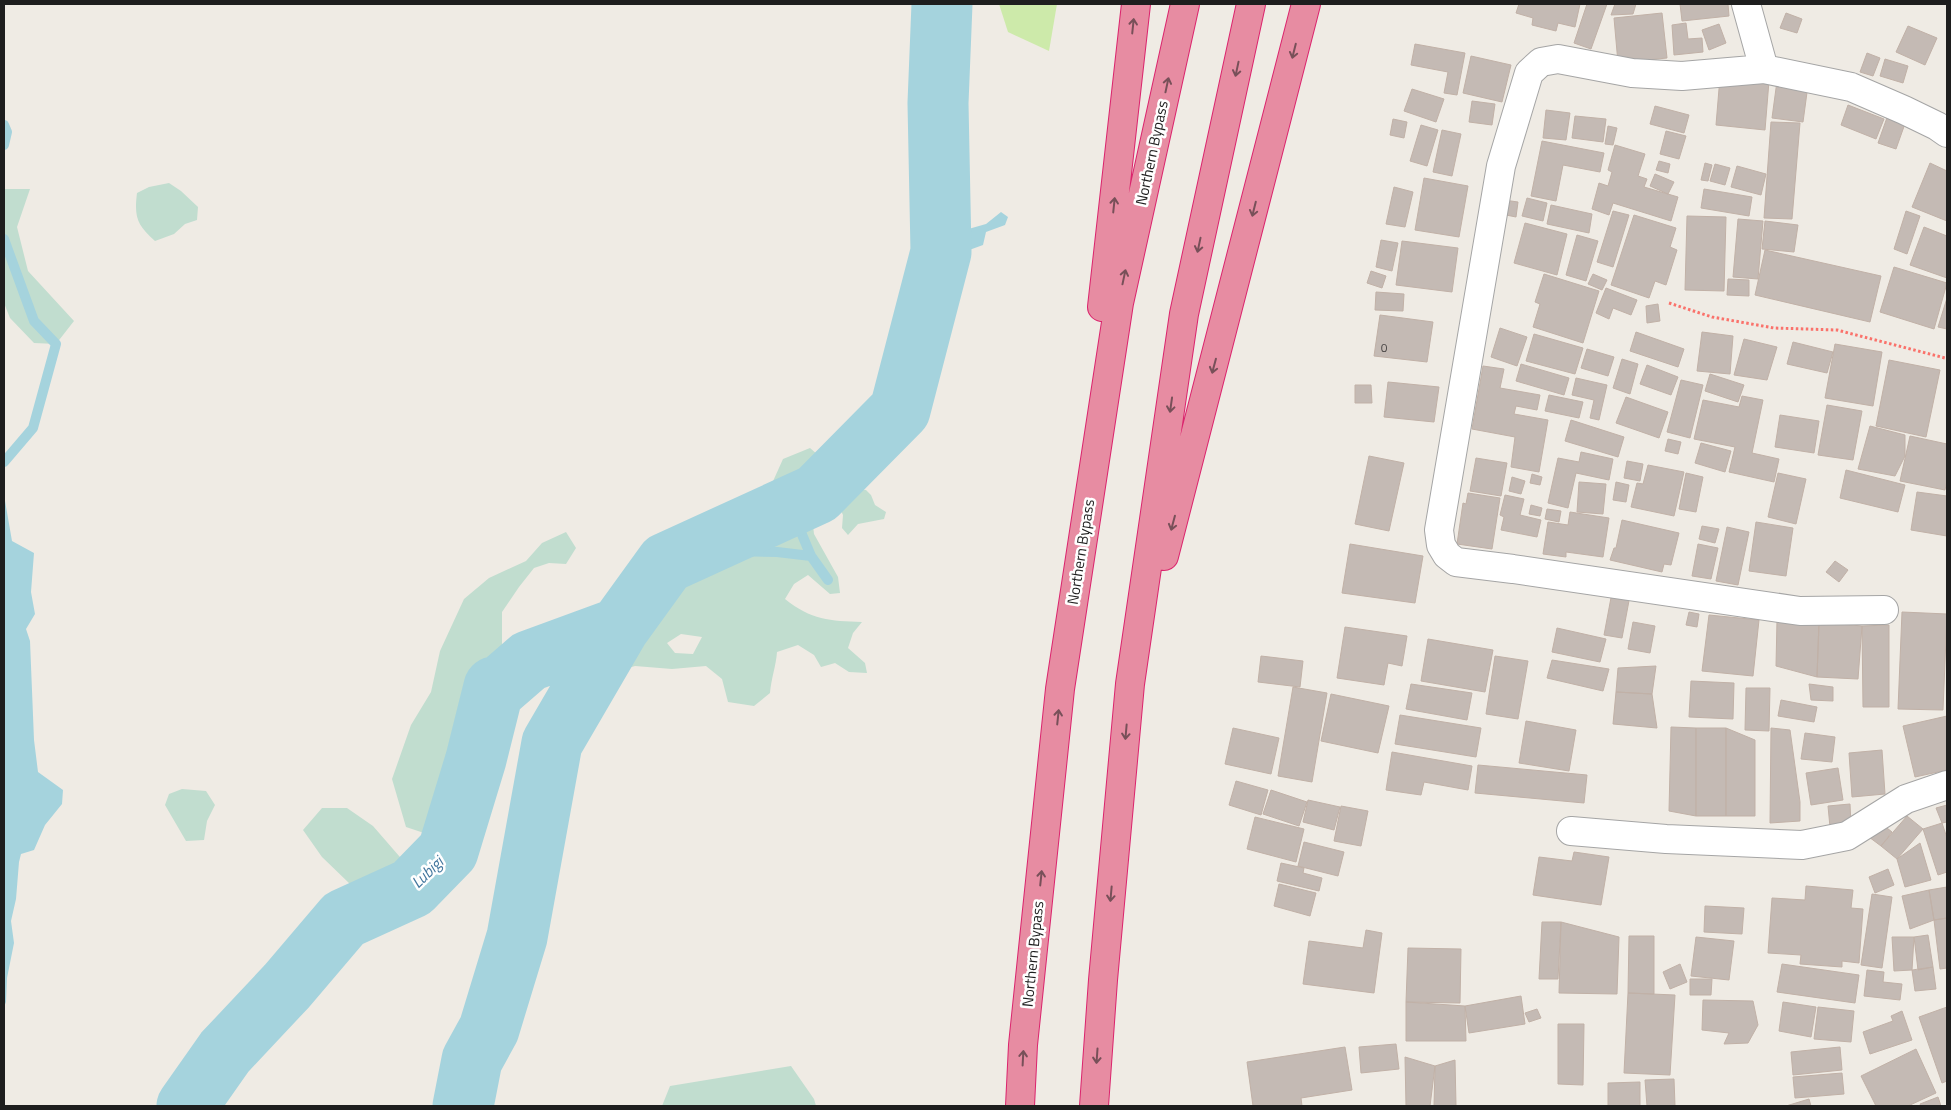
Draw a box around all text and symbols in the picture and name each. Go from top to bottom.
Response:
one-way arrow [1128,19,1138,35]
one-way arrow [1289,43,1298,59]
one-way arrow [1232,60,1241,76]
one-way arrow [1163,77,1172,93]
street label: Northern Bypass [1129,98,1174,207]
one-way arrow [1109,198,1118,214]
one-way arrow [1249,200,1258,216]
one-way arrow [1194,236,1203,252]
one-way arrow [1120,270,1130,286]
house number: 0 [1381,338,1388,357]
one-way arrow [1209,358,1218,374]
one-way arrow [1166,396,1176,412]
street label: Northern Bypass [1061,498,1100,606]
one-way arrow [1168,515,1177,531]
one-way arrow [1053,709,1062,725]
one-way arrow [1121,724,1131,740]
water label: Lubigi [405,849,450,893]
one-way arrow [1036,871,1046,887]
one-way arrow [1106,886,1116,902]
street label: Northern Bypass [1016,900,1050,1008]
one-way arrow [1093,1048,1102,1064]
one-way arrow [1018,1050,1027,1066]

